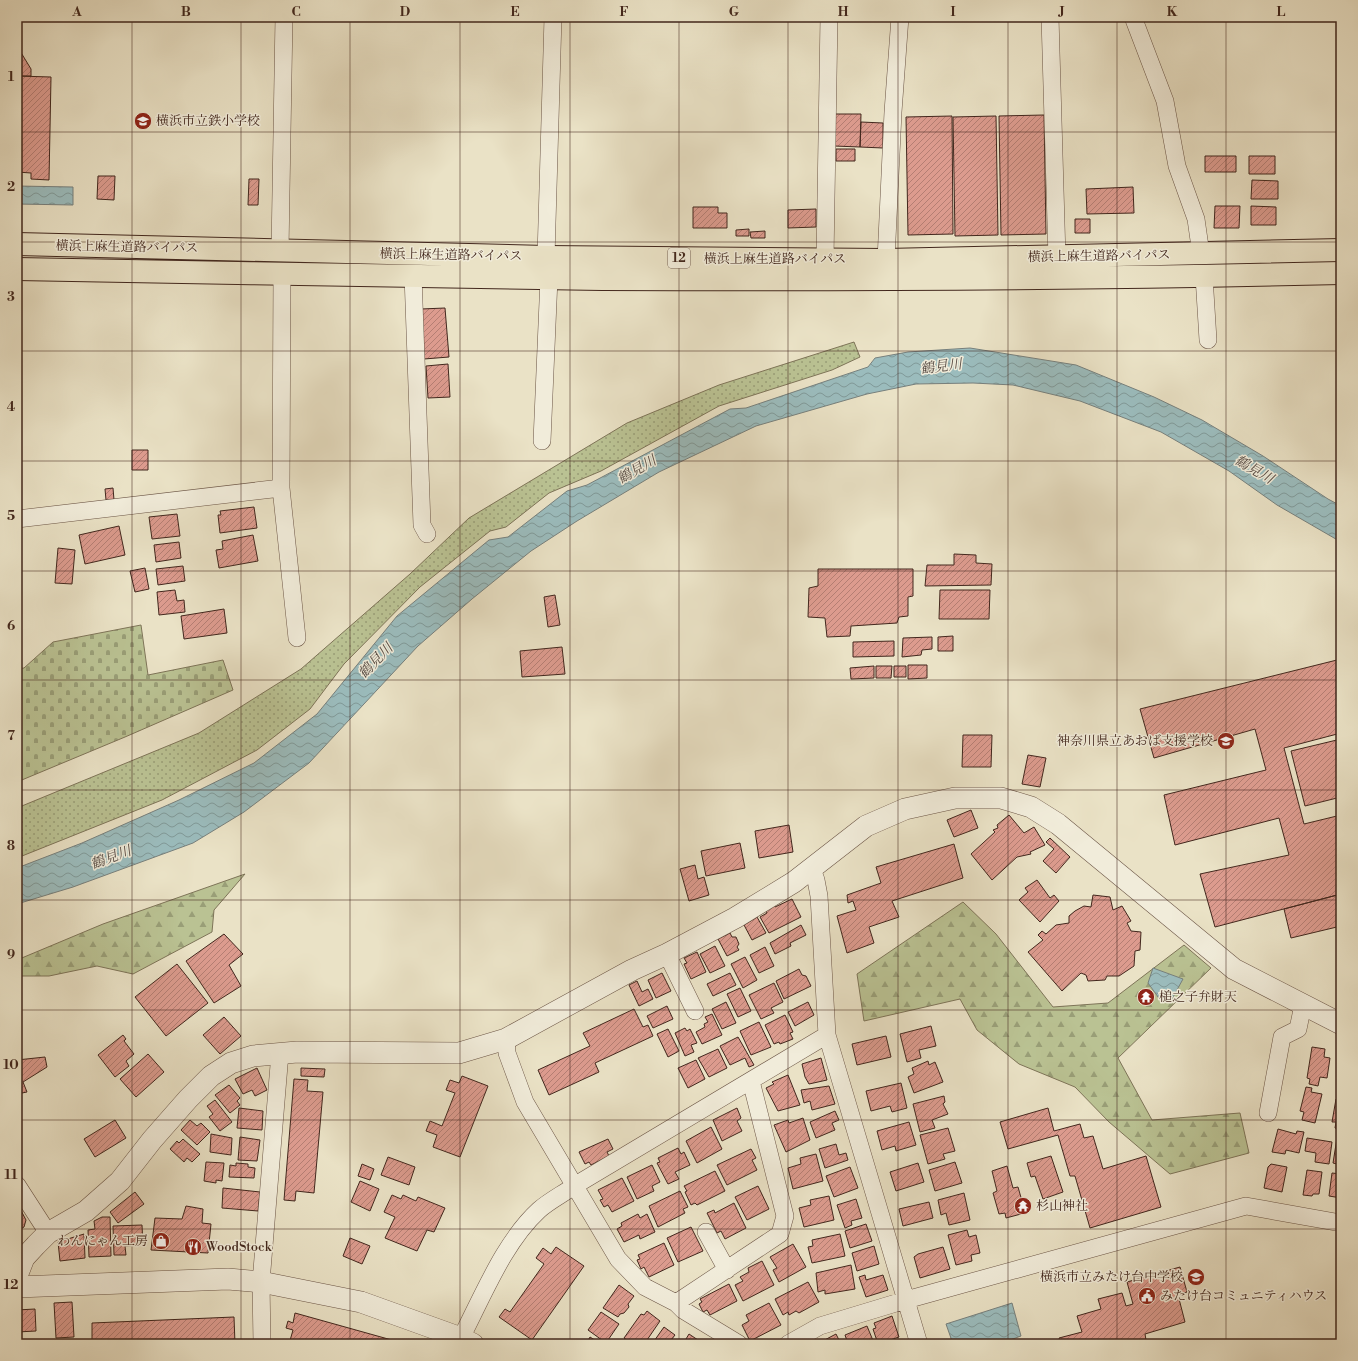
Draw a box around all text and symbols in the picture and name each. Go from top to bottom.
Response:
text: A [71,4,82,20]
text: B [181,4,191,20]
text: C [291,4,301,20]
text: D [400,4,410,20]
text: E [510,4,520,20]
text: F [619,4,629,20]
text: G [729,4,740,20]
text: H [838,4,849,20]
text: I [950,4,956,20]
text: J [1057,4,1065,20]
text: K [1167,4,1178,20]
text: L [1277,4,1286,20]
text: 1 [8,69,15,85]
school or university icon: 横浜市立鉄小学校 [133,111,153,131]
place label: 横浜市立鉄小学校 [156,113,260,129]
text: 2 [7,179,15,195]
street label: 横浜上麻生道路バイパス [55,238,199,256]
street label: 横浜上麻生道路バイパス [379,246,523,264]
street label: 横浜上麻生道路バイパス [1027,247,1171,265]
road number: 12 [668,248,690,268]
street label: 横浜上麻生道路バイパス [704,251,846,267]
text: 3 [7,289,15,305]
water label: 鶴見川 [919,355,965,378]
text: 4 [7,399,16,415]
water label: 鶴見川 [614,451,661,488]
water label: 鶴見川 [1231,452,1278,489]
text: 5 [7,508,15,524]
text: 6 [7,618,15,634]
water label: 鶴見川 [355,638,398,682]
text: 7 [7,728,15,744]
school or university icon: 神奈川県立あおば支援学校 [1216,731,1236,751]
place label: 神奈川県立あおば支援学校 [1057,733,1213,749]
text: 8 [7,838,15,854]
water label: 鶴見川 [88,841,136,874]
text: 9 [7,947,15,963]
temple icon: 槌之子弁財天 [1136,987,1156,1007]
place label: 槌之子弁財天 [1159,989,1237,1005]
text: 10 [3,1057,19,1073]
text: 11 [5,1167,18,1183]
temple icon: 杉山神社 [1013,1196,1033,1216]
place label: 杉山神社 [1036,1198,1088,1214]
shop icon: わんにゃん工房 [151,1231,171,1251]
place label: わんにゃん工房 [57,1233,148,1249]
restaurant icon: WoodStock [183,1237,203,1257]
place label: WoodStock [205,1239,273,1255]
school or university icon: 横浜市立みたけ台中学校 [1186,1267,1206,1287]
place label: 横浜市立みたけ台中学校 [1040,1269,1183,1285]
text: 12 [4,1277,18,1293]
public building icon: みたけ台コミュニティハウス [1137,1286,1157,1306]
place label: みたけ台コミュニティハウス [1160,1288,1327,1304]

